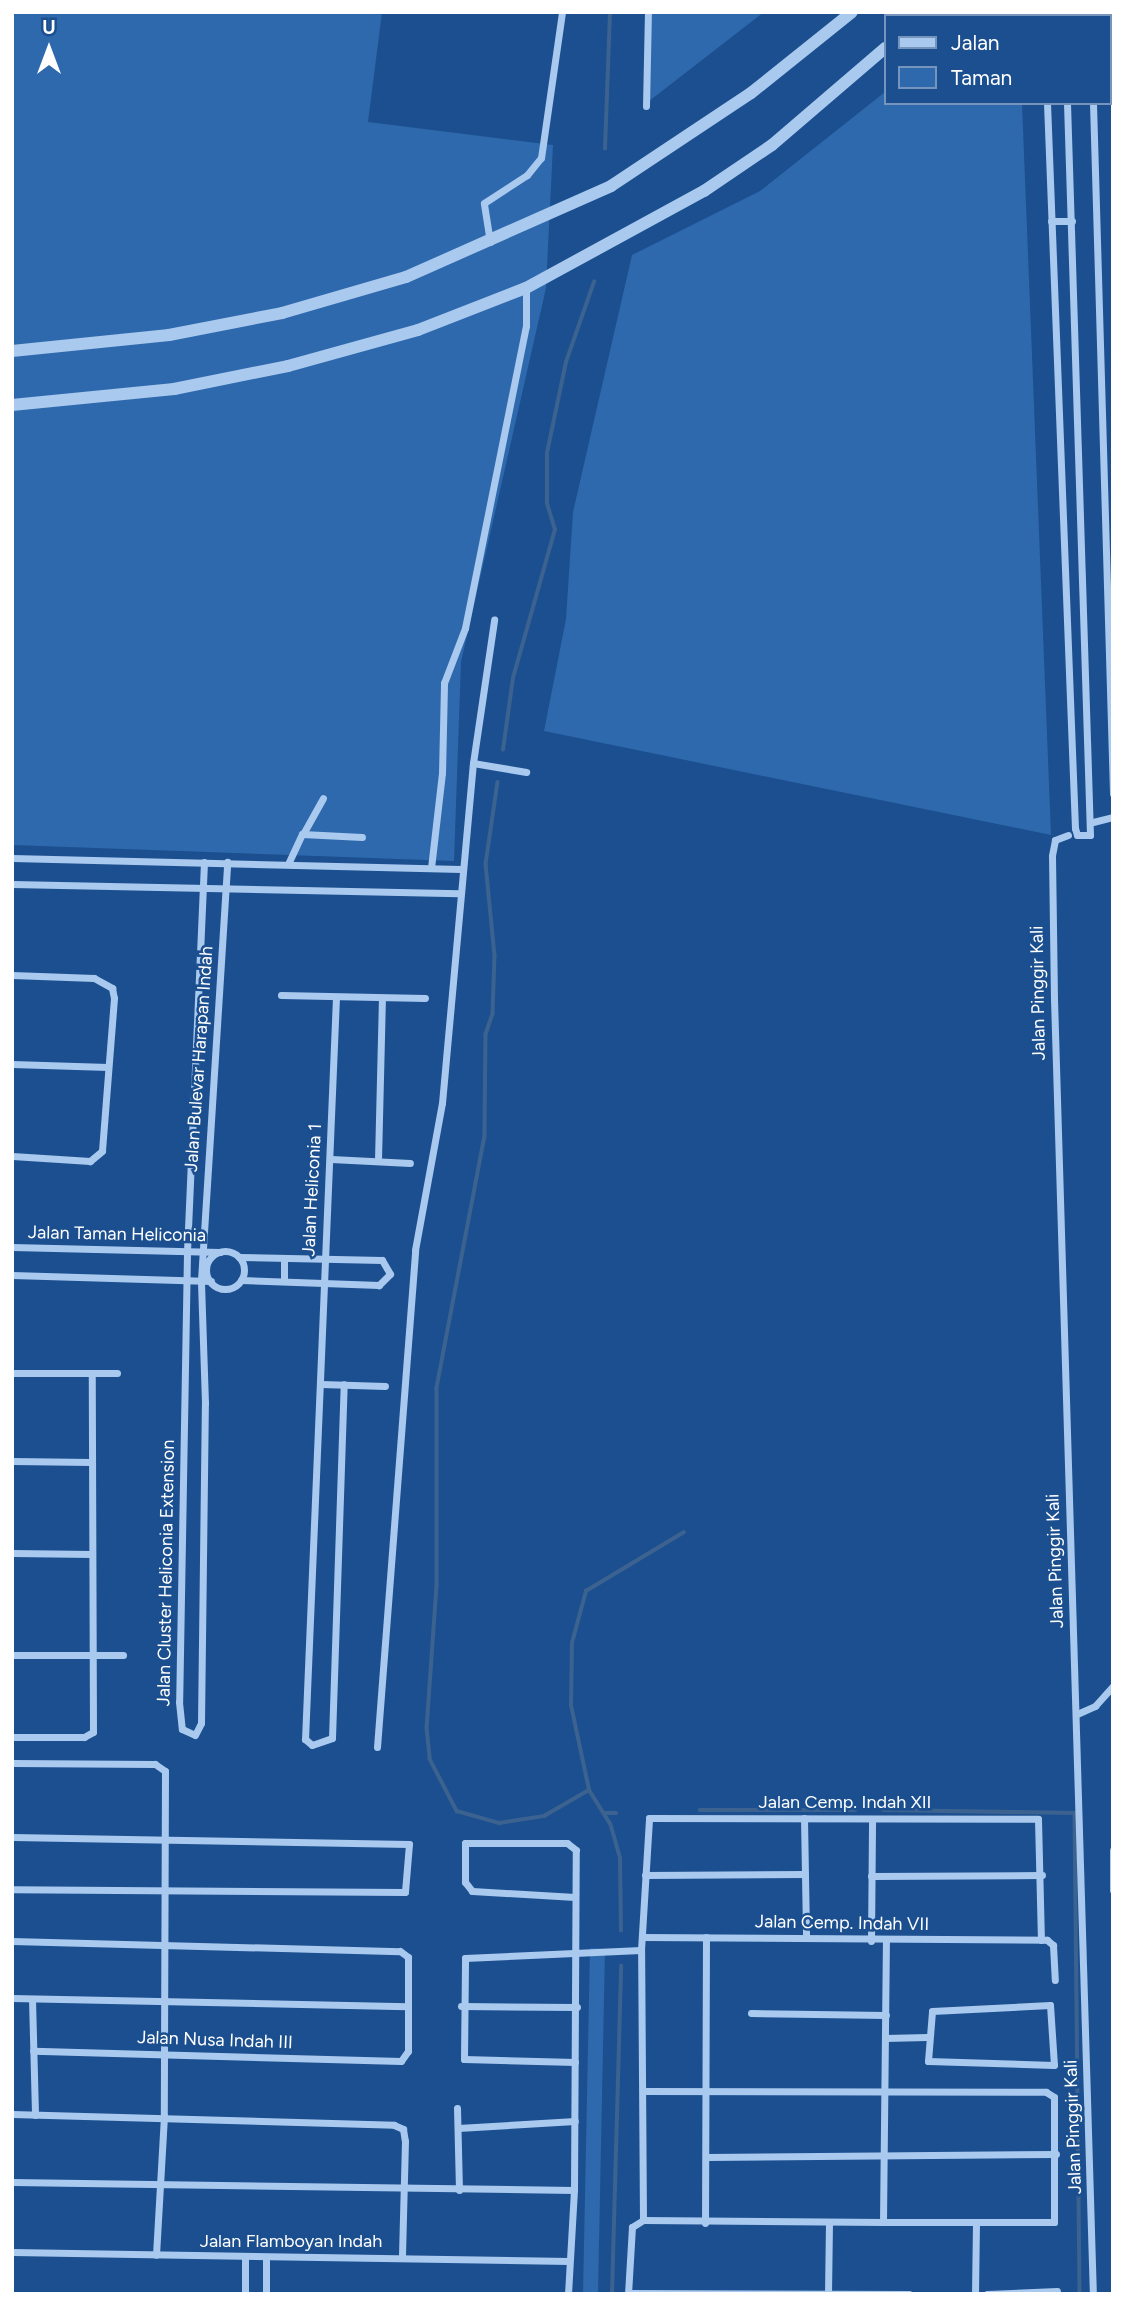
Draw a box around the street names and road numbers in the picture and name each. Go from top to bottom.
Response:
street label: Jalan Pinggir Kali [1026,925,1050,1061]
street label: Jalan Bulevar Harapan Indah [180,945,218,1173]
street label: Jalan Heliconia 1 [298,1123,326,1257]
street label: Jalan Taman Heliconia [28,1222,206,1246]
street label: Jalan Cluster Heliconia Extension [153,1439,179,1707]
street label: Jalan Pinggir Kali [1042,1493,1068,1629]
street label: Jalan Cemp. Indah XII [759,1791,931,1813]
street label: Jalan Cemp. Indah VII [755,1911,929,1935]
street label: Jalan Nusa Indah III [137,2026,293,2054]
street label: Jalan Pinggir Kali [1060,2059,1086,2195]
street label: Jalan Flamboyan Indah [200,2230,382,2252]

